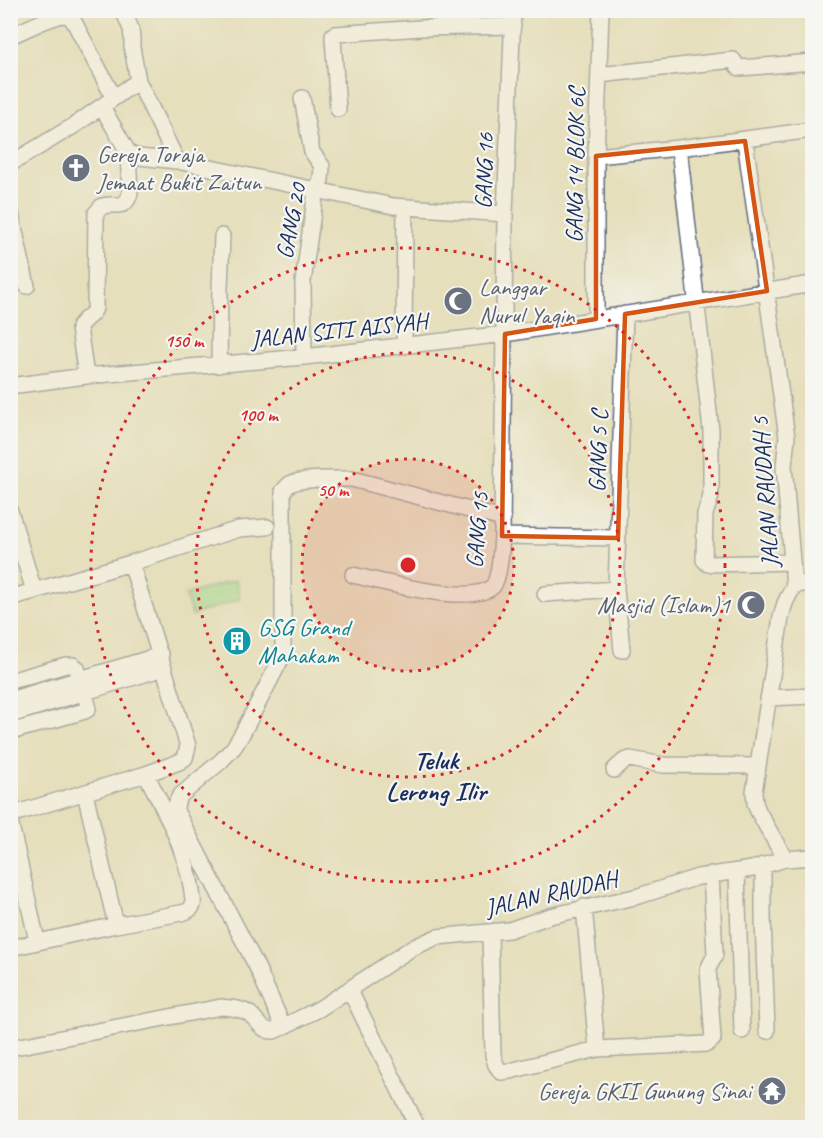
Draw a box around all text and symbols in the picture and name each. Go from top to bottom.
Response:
street label: GANG 14 BLOK 6C [559,84,591,243]
street label: GANG 16 [468,131,500,210]
place label: Gereja Toraja Jemaat Bukit Zaitun [96,139,263,197]
church icon: Gereja Toraja Jemaat Bukit Zaitun [60,152,92,184]
street label: GANG 20 [269,179,313,261]
place label: Langgar Nurul Yaqin [479,272,576,330]
mosque icon: Langgar Nurul Yaqin [442,285,474,317]
street label: JALAN SITI AISYAH [248,305,432,354]
text: 150 m [165,330,205,352]
text: 100 m [239,404,279,426]
street label: GANG 5 C [582,407,615,493]
street label: JALAN RAUDAH 5 [745,414,785,569]
text: 50 m [318,479,350,501]
street label: GANG 15 [459,490,495,569]
centre of rings [398,555,418,575]
mosque icon: Masjid (Islam)1 [735,589,767,621]
place label: Masjid (Islam)1 [597,590,731,620]
place label: GSG Grand Mahakam [258,612,353,670]
building icon: GSG Grand Mahakam [221,625,253,657]
district label: Teluk Lerong Ilir [386,743,489,808]
street label: JALAN RAUDAH [481,862,624,923]
temple icon: Gereja GKII Gunung Sinai [756,1075,788,1107]
place label: Gereja GKII Gunung Sinai [538,1076,754,1106]

